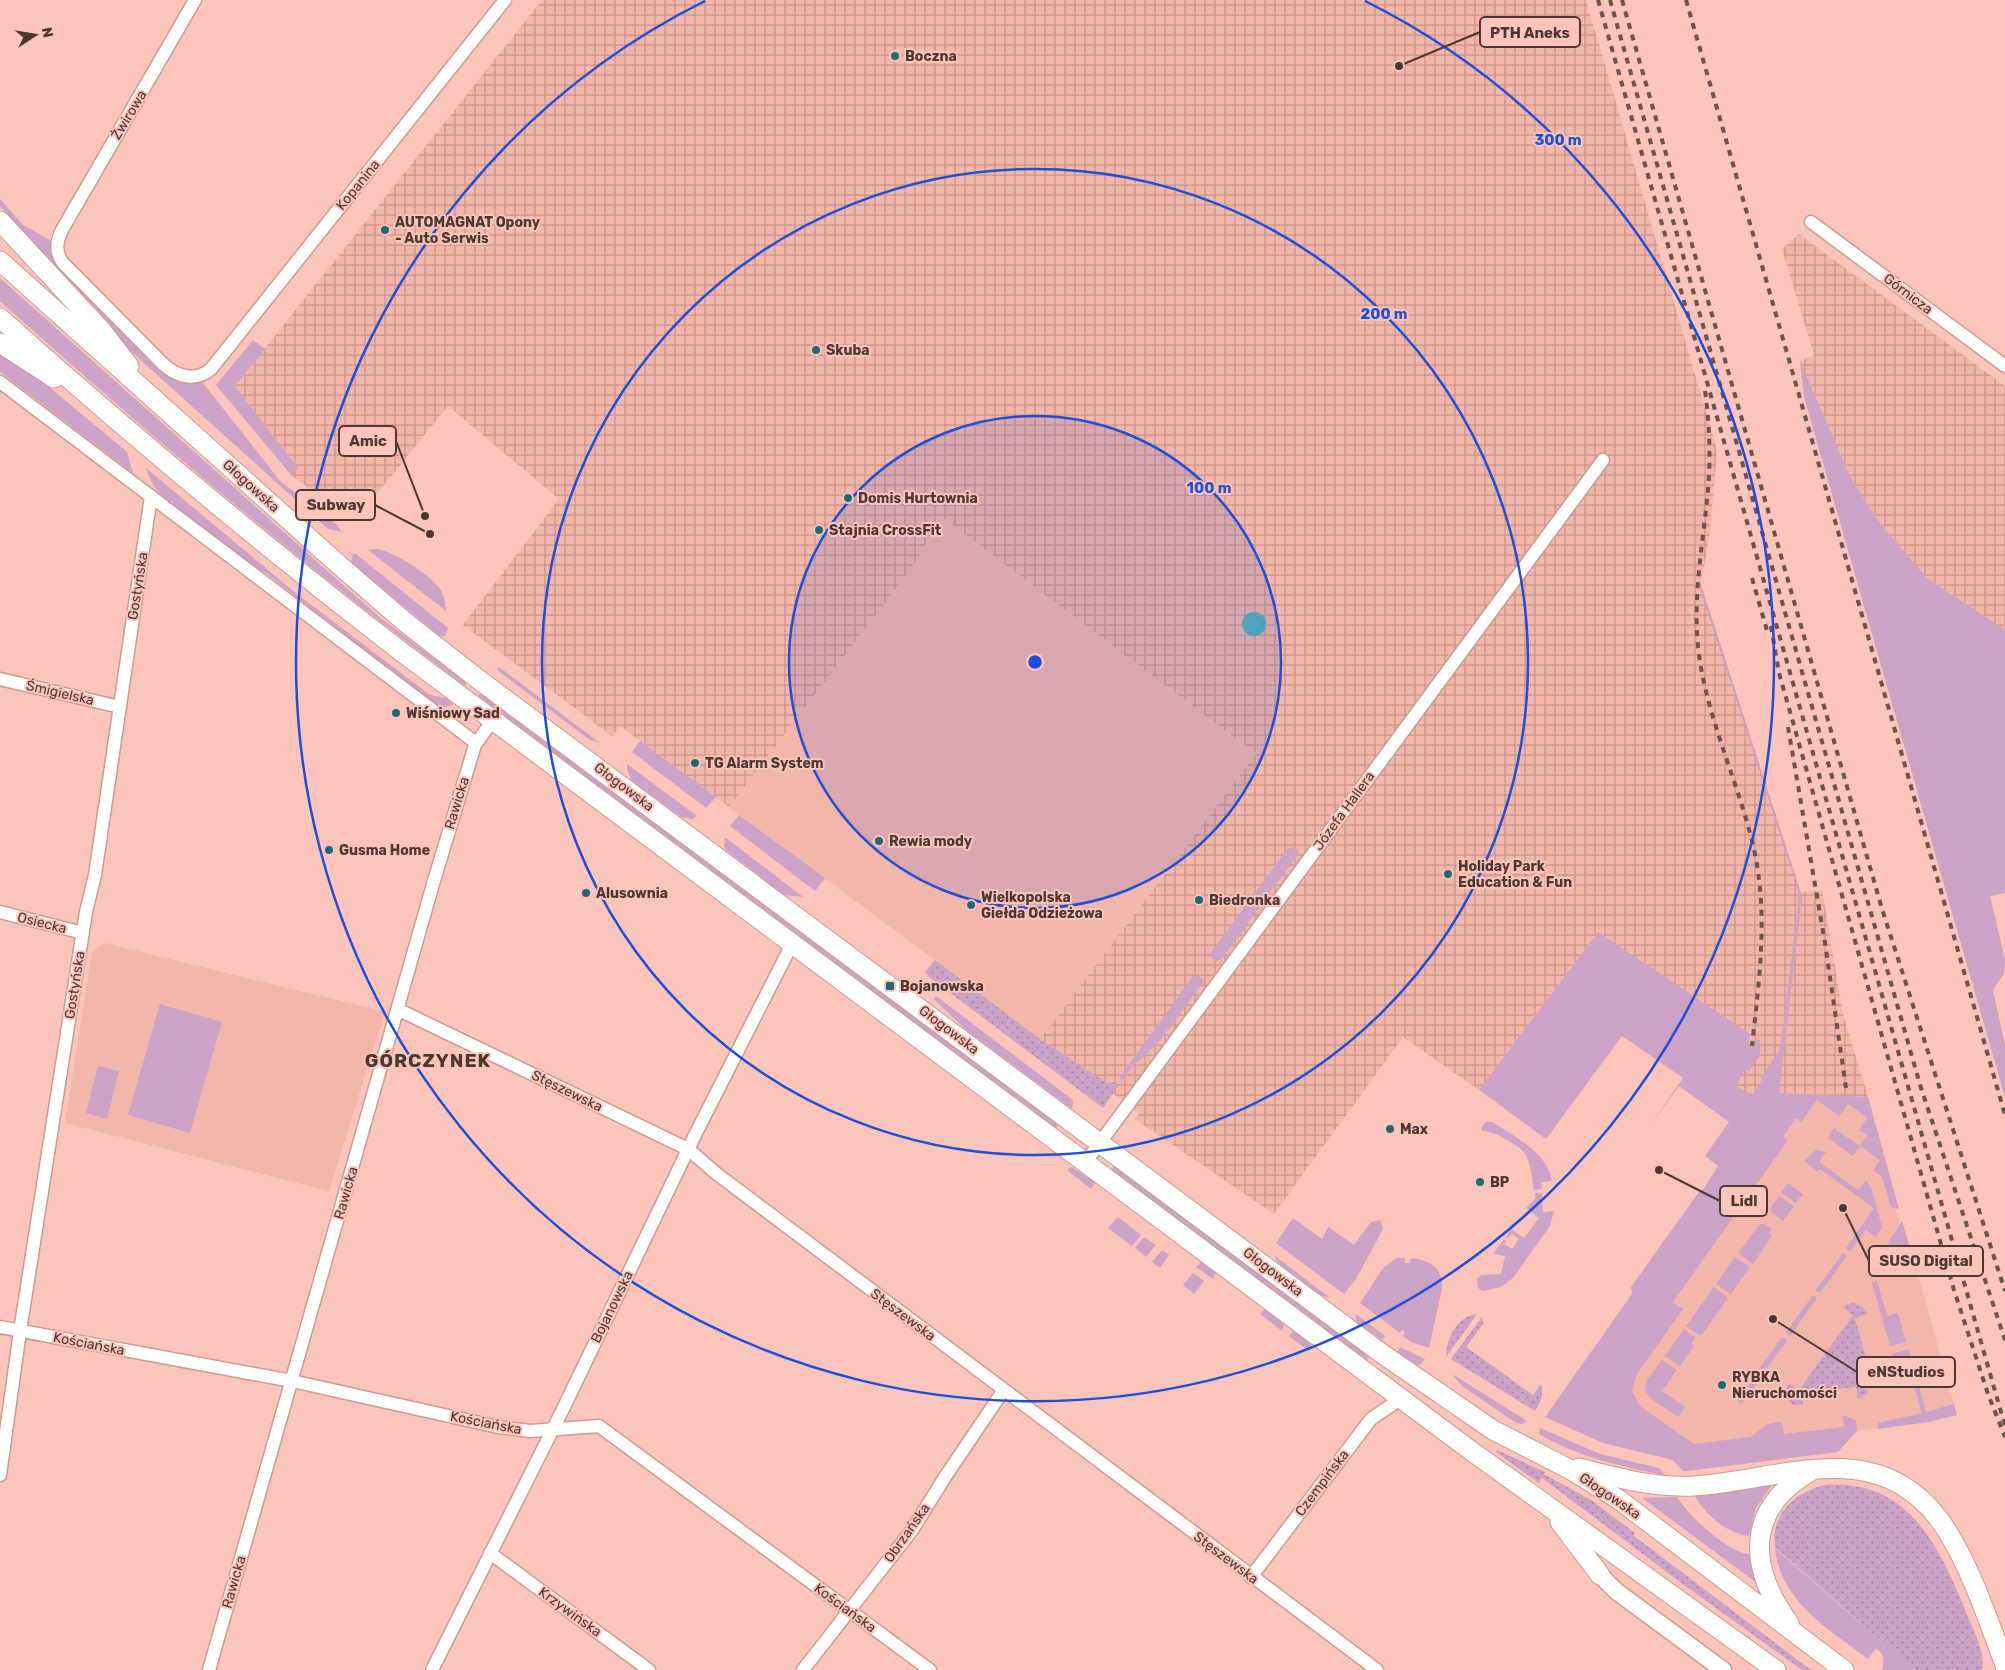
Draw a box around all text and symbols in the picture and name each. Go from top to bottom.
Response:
north arrow [10,10,60,60]
callout: PTH Aneks [1480,17,1580,47]
text: PTH Aneks [1490,24,1570,42]
text: N [38,26,57,39]
place label: Boczna [905,48,957,65]
marker: Boczna [889,50,901,62]
street label: Żwirowa [108,87,150,143]
text: 300 m [1534,131,1582,149]
street label: Kopanina [332,156,384,214]
place label: AUTOMAGNAT Opony - Auto Serwis [395,214,541,247]
marker: AUTOMAGNAT Opony - Auto Serwis [379,224,391,236]
street label: Górnicza [1880,270,1936,318]
text: 200 m [1360,305,1408,323]
place label: Skuba [826,342,870,359]
marker: Skuba [810,344,822,356]
callout: Amic [339,426,396,456]
text: Amic [349,432,387,450]
street label: Głogowska [219,456,283,516]
text: 100 m [1187,479,1231,497]
callout: Subway [296,490,375,520]
place label: Domis Hurtownia [858,490,978,507]
marker: Domis Hurtownia [842,492,854,504]
text: Subway [307,496,365,514]
place label: Stajnia CrossFit [829,522,942,539]
marker: Stajnia CrossFit [813,524,825,536]
street label: Gostyńska [124,551,152,621]
centre of rings [1026,653,1044,671]
street label: Śmigielska [24,676,96,709]
place label: Wiśniowy Sad [406,705,500,722]
marker: Wiśniowy Sad [390,707,402,719]
place label: TG Alarm System [705,755,824,772]
marker: TG Alarm System [689,757,701,769]
street label: Głogowska [591,759,657,815]
street label: Józefa Hallera [1310,768,1378,854]
street label: Rawicka [441,775,473,831]
place label: Rewia mody [889,833,973,850]
marker: Rewia mody [873,835,885,847]
place label: Gusma Home [339,842,430,859]
marker: Gusma Home [323,844,335,856]
place label: Holiday Park Education & Fun [1458,858,1572,891]
marker: Holiday Park Education & Fun [1442,868,1454,880]
place label: Alusownia [596,885,668,902]
marker: Alusownia [580,887,592,899]
place label: Wielkopolska Giełda Odzieżowa [981,889,1103,922]
place label: Biedronka [1209,892,1280,909]
marker: Biedronka [1193,894,1205,906]
marker: Wielkopolska Giełda Odzieżowa [965,899,977,911]
street label: Osiecka [15,909,69,937]
street label: Gostyńska [61,950,89,1020]
place label: Bojanowska [900,978,984,995]
marker: Bojanowska [884,980,896,992]
street label: Głogowska [916,1002,982,1058]
district label: GÓRCZYNEK [365,1049,491,1072]
street label: Stęszewska [529,1067,605,1115]
place label: Max [1400,1121,1429,1138]
marker: Max [1384,1123,1396,1135]
street label: Rawicka [330,1165,362,1221]
place label: BP [1490,1174,1510,1191]
marker: BP [1474,1176,1486,1188]
callout: Lidl [1720,1186,1767,1216]
text: Lidl [1730,1192,1758,1210]
street label: Głogowska [1240,1244,1306,1300]
callout: SUSO Digital [1869,1246,1983,1276]
text: SUSO Digital [1879,1252,1973,1270]
street label: Bojanowska [587,1268,637,1346]
street label: Stęszewska [867,1285,939,1345]
street label: Kościańska [52,1329,126,1359]
callout: eNStudios [1857,1357,1955,1387]
text: eNStudios [1867,1363,1945,1381]
place label: RYBKA Nieruchomości [1732,1369,1837,1402]
marker: RYBKA Nieruchomości [1716,1379,1728,1391]
street label: Kościańska [449,1408,523,1438]
street label: Czempińska [1291,1446,1353,1520]
street label: Głogowska [1576,1469,1644,1523]
street label: Obrzańska [880,1500,934,1566]
street label: Stęszewska [1190,1528,1262,1588]
street label: Rawicka [218,1554,250,1610]
street label: Kościańska [811,1580,879,1636]
street label: Krzywińska [535,1583,605,1641]

